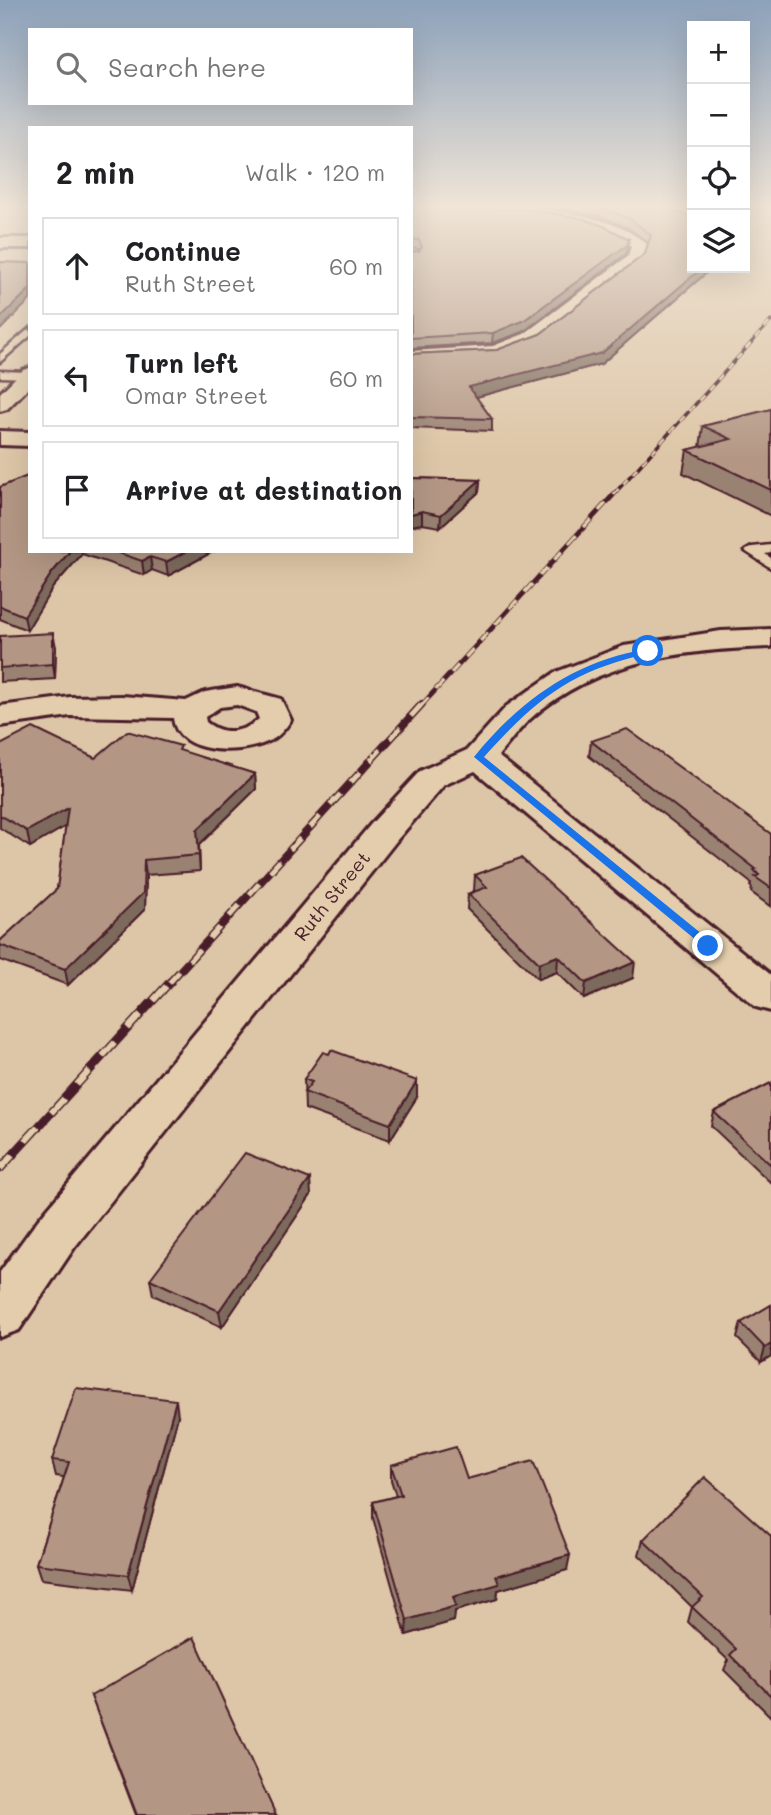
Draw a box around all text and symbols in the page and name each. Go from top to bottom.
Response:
map controls [687,21,750,273]
button: + [687,21,750,84]
search box [28,28,413,105]
icon: search [52,48,90,86]
text: Search here [108,50,266,84]
button: − [687,84,750,147]
button: locate [687,147,750,210]
text: 2 min [56,152,135,192]
text: Walk · 120 m [245,157,385,187]
button: layers [687,210,750,273]
text: Continue [125,234,241,268]
icon: ahead [58,247,96,285]
text: 60 m [329,251,383,281]
text: Ruth Street [125,268,256,298]
text: Turn left [125,346,238,380]
icon: left [58,359,96,397]
text: 60 m [329,363,383,393]
text: Omar Street [125,380,268,410]
icon: arrive [58,471,96,509]
text: Arrive at destination [125,473,402,507]
route start [632,635,663,666]
street label: Ruth Street [288,846,375,946]
route end [692,930,723,961]

